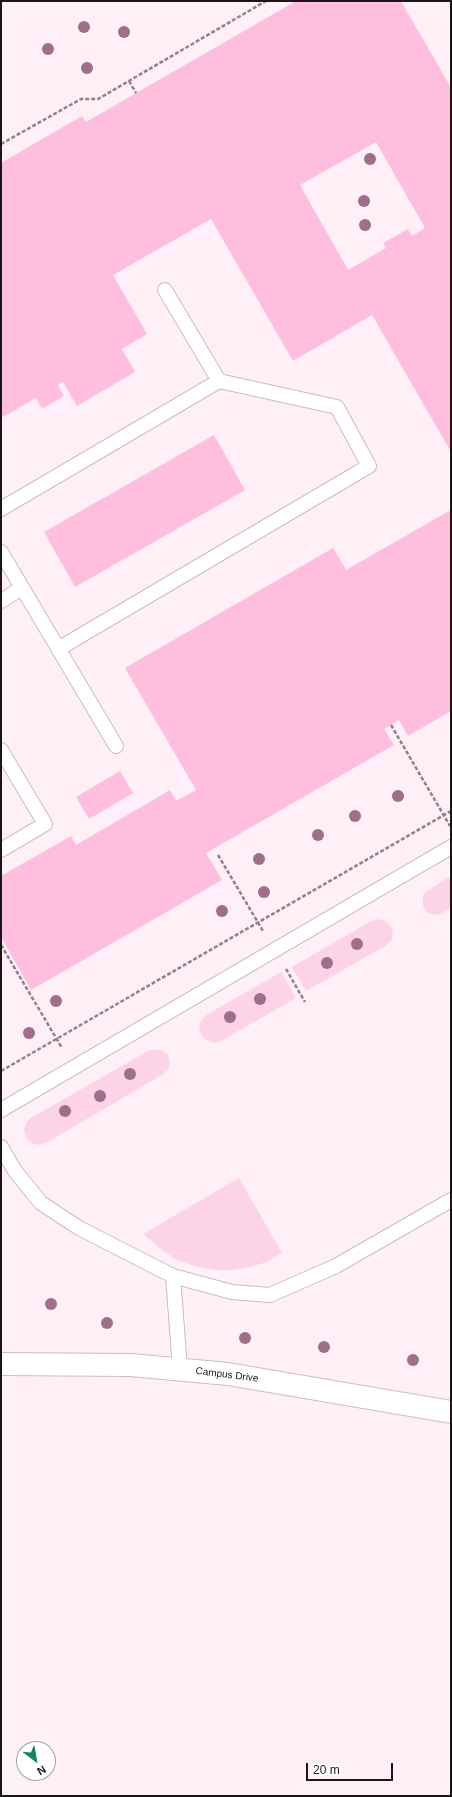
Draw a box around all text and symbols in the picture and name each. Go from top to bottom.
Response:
street label: Campus Drive [195,1365,259,1385]
north arrow [16,1741,56,1781]
scale bar [308,1755,395,1781]
text: N [35,1763,48,1778]
text: 20 m [313,1763,340,1777]

